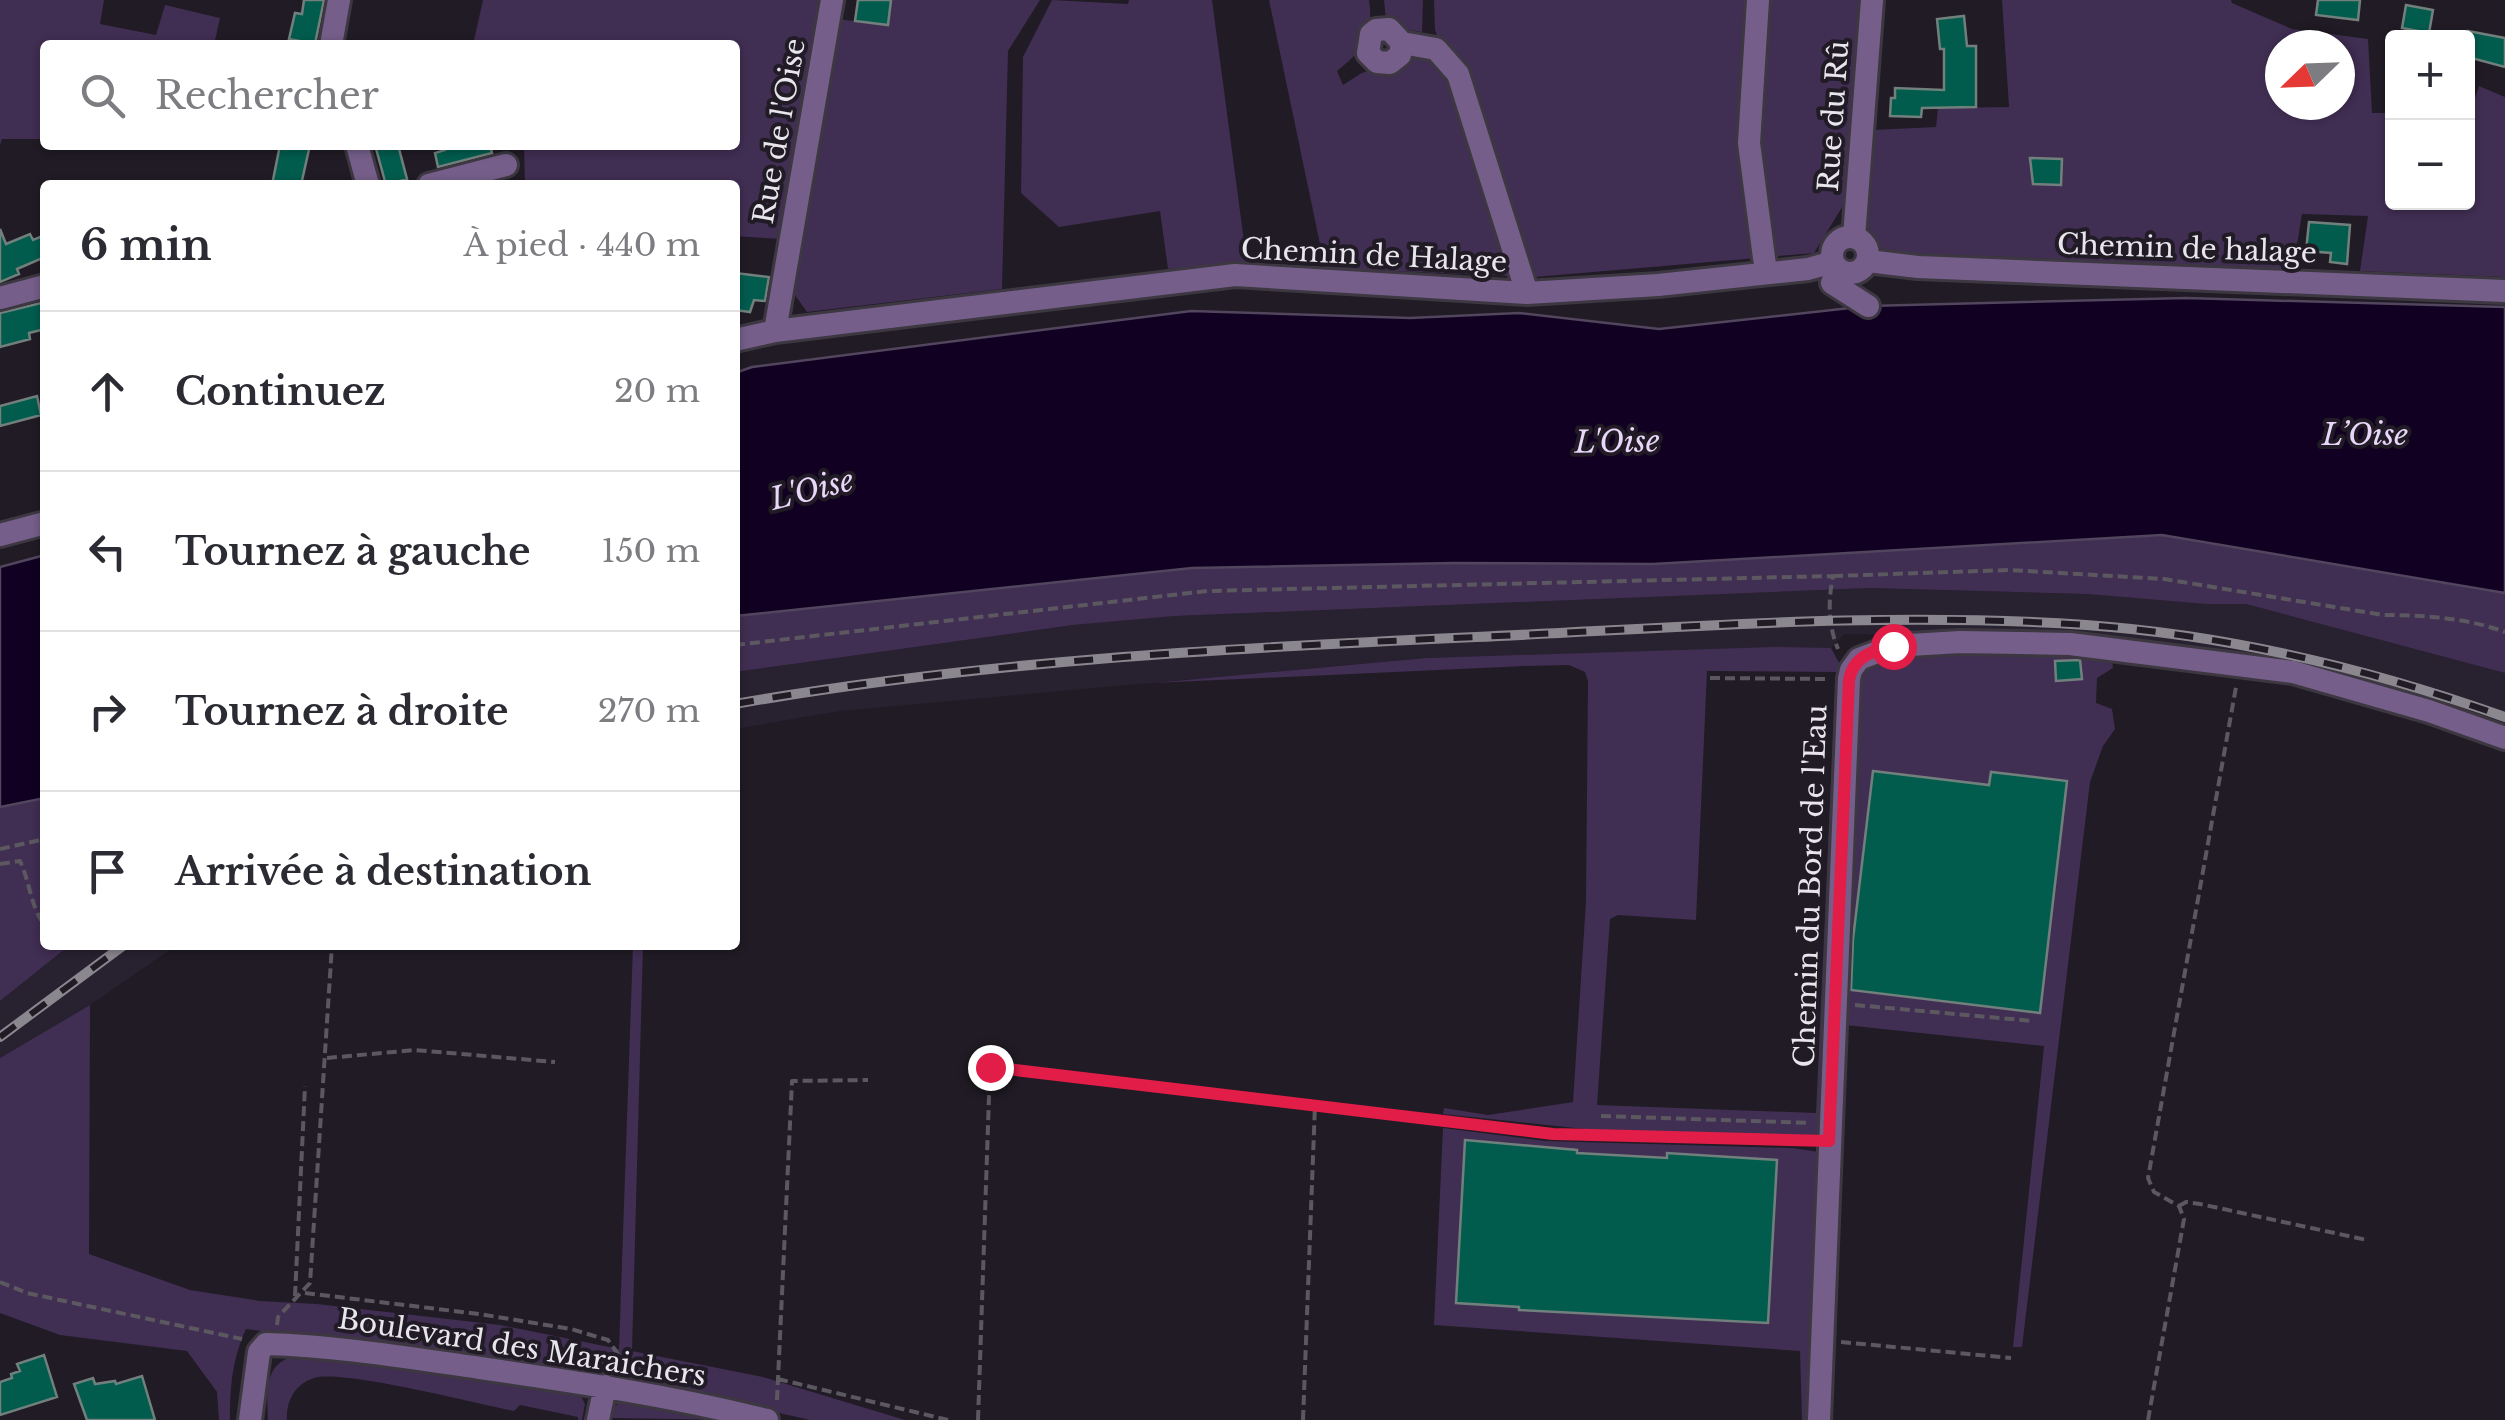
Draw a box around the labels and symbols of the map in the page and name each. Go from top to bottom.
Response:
north arrow [2265,30,2355,120]
street label: Rue de l'Oise [746,36,813,226]
street label: Rue du Rû [1811,39,1856,193]
street label: Chemin de halage [2057,226,2317,271]
street label: Chemin de Halage [1240,231,1508,280]
water label: L’Oise [2321,416,2408,453]
water label: L'Oise [1573,422,1660,461]
water label: L'Oise [765,461,858,518]
route start [1871,624,1917,670]
street label: Chemin du Bord de l'Eau [1787,704,1834,1068]
route end [968,1045,1014,1091]
street label: Boulevard des Maraichers [335,1301,708,1394]

